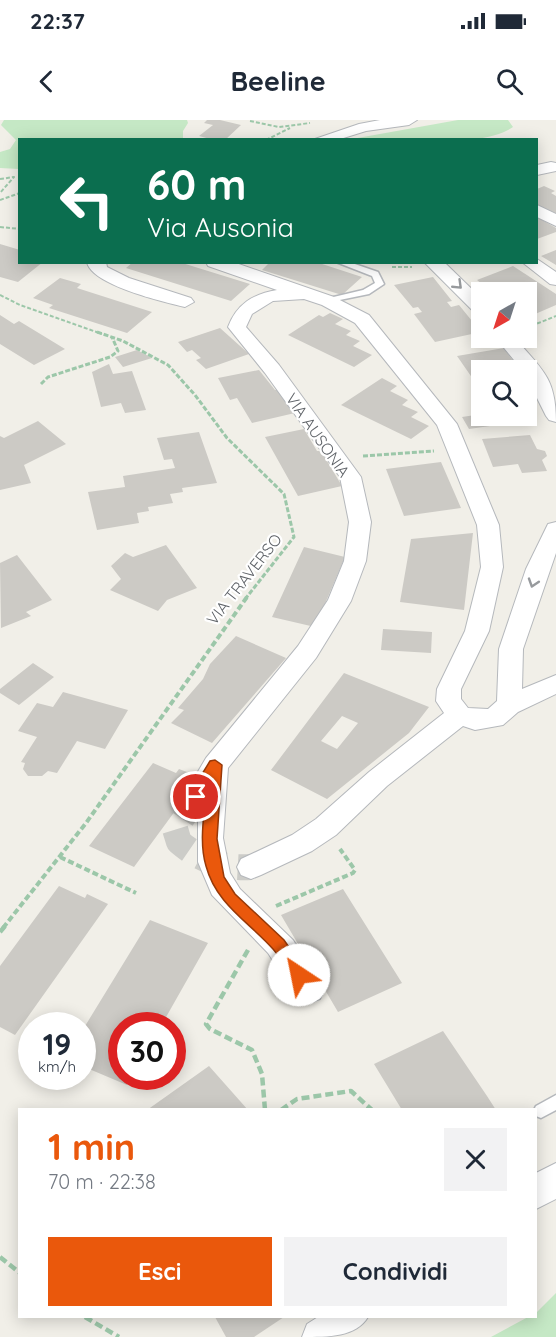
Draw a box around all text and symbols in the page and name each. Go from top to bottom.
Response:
text: 22:37 [30,7,85,35]
text: Beeline [230,64,326,98]
icon: back [30,65,63,98]
icon: search [493,65,526,98]
text: 60 m [147,158,247,211]
icon: left [48,162,126,240]
text: Via Ausonia [147,210,294,244]
one-way arrow [451,277,462,288]
north arrow [471,282,537,348]
map controls [471,282,537,426]
button: search [471,360,537,426]
street label: VIA AUSONIA [282,389,354,481]
street label: VIA TRAVERSO [202,529,286,629]
one-way arrow [528,577,540,588]
pin [170,771,221,822]
icon: arrive [179,780,212,813]
position arrow [267,943,331,1007]
speed limit sign: 30 [108,1012,186,1090]
text: 19 [43,1025,71,1063]
text: km/h [38,1057,76,1076]
text: 1 min [48,1124,135,1169]
button: close [444,1128,507,1191]
text: 70 m · 22:38 [48,1169,156,1194]
button: Esci [48,1237,272,1306]
button: Condividi [284,1237,507,1306]

